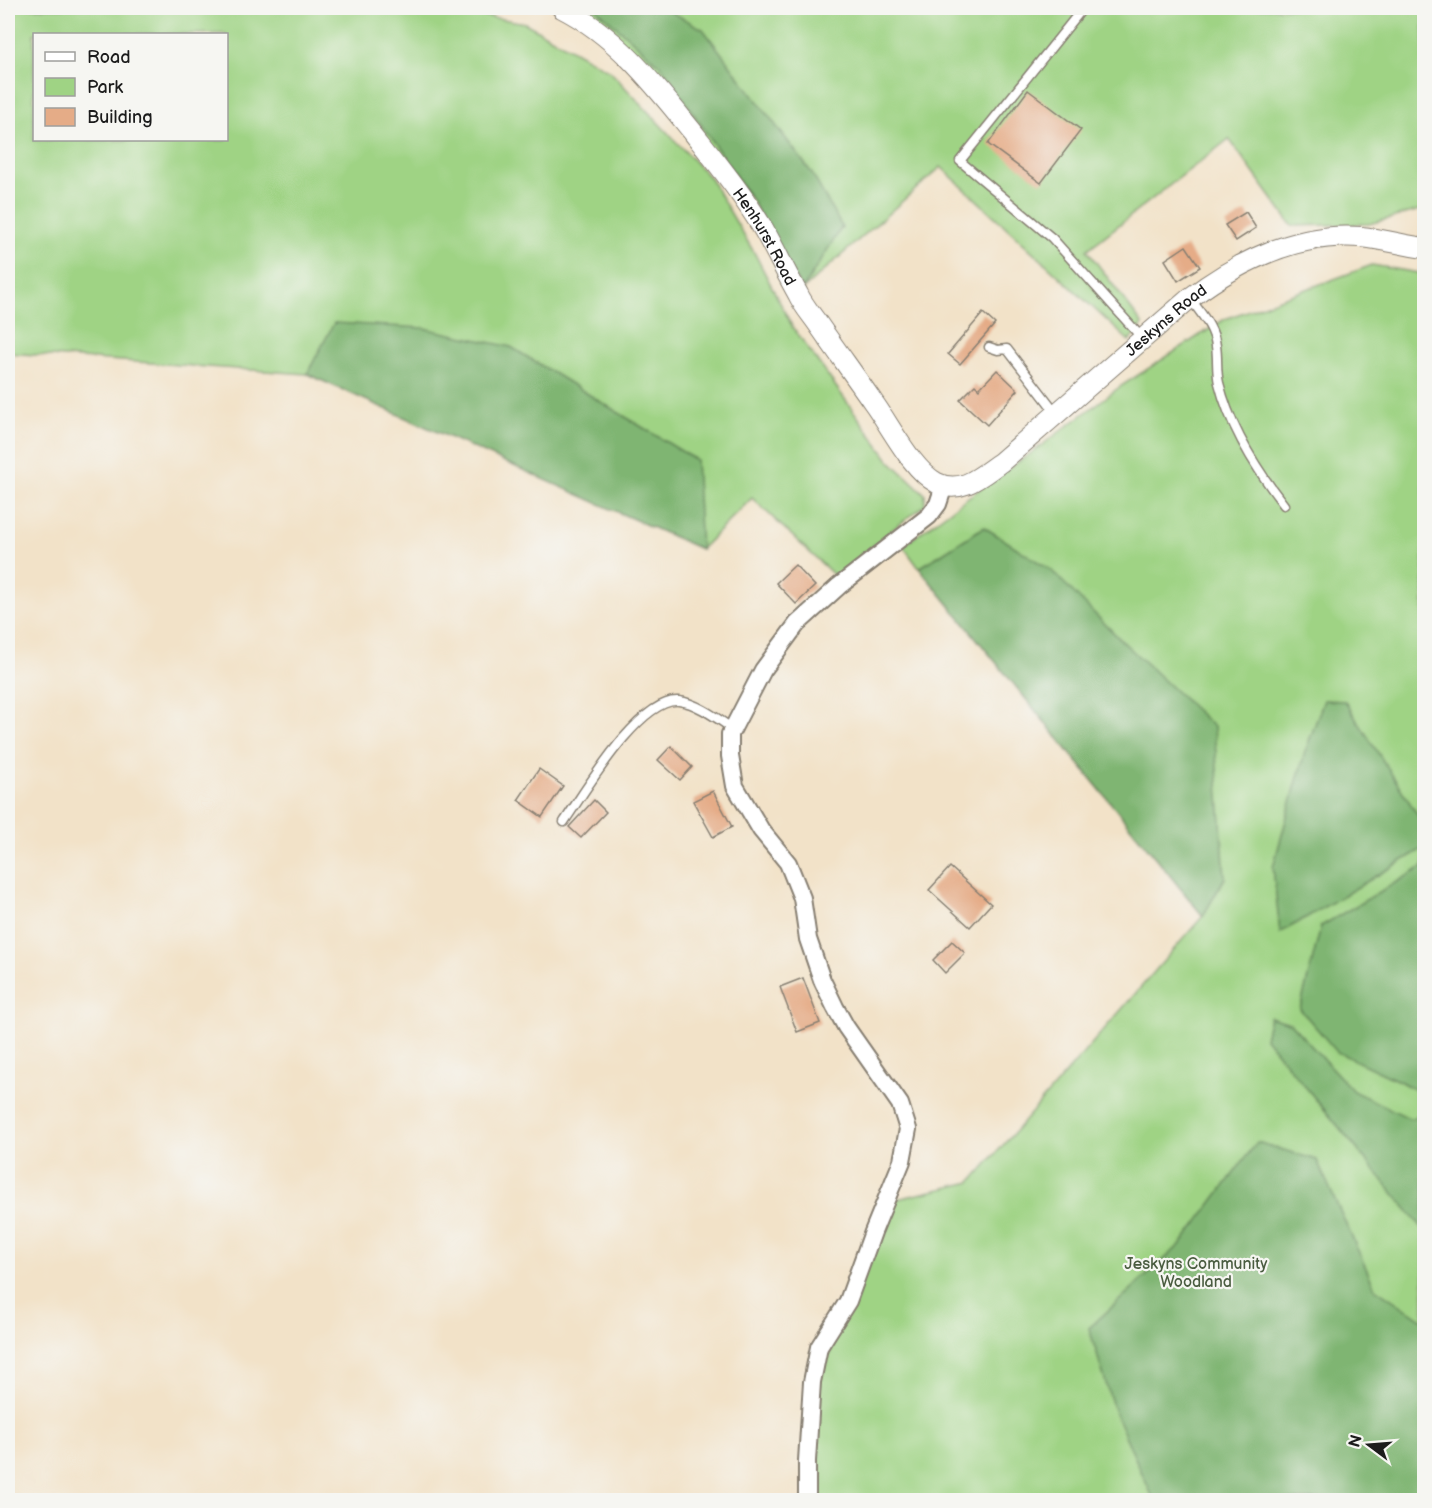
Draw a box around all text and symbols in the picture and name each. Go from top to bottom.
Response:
legend [33,33,228,141]
text: Road [87,47,131,68]
text: Park [87,77,123,98]
text: Building [87,107,153,128]
street label: Henhurst Road [728,185,799,289]
street label: Jeskyns Road [1122,281,1211,361]
park label: Jeskyns Community Woodland [1125,1255,1268,1292]
north arrow [1339,1415,1399,1475]
text: N [1345,1433,1367,1450]

